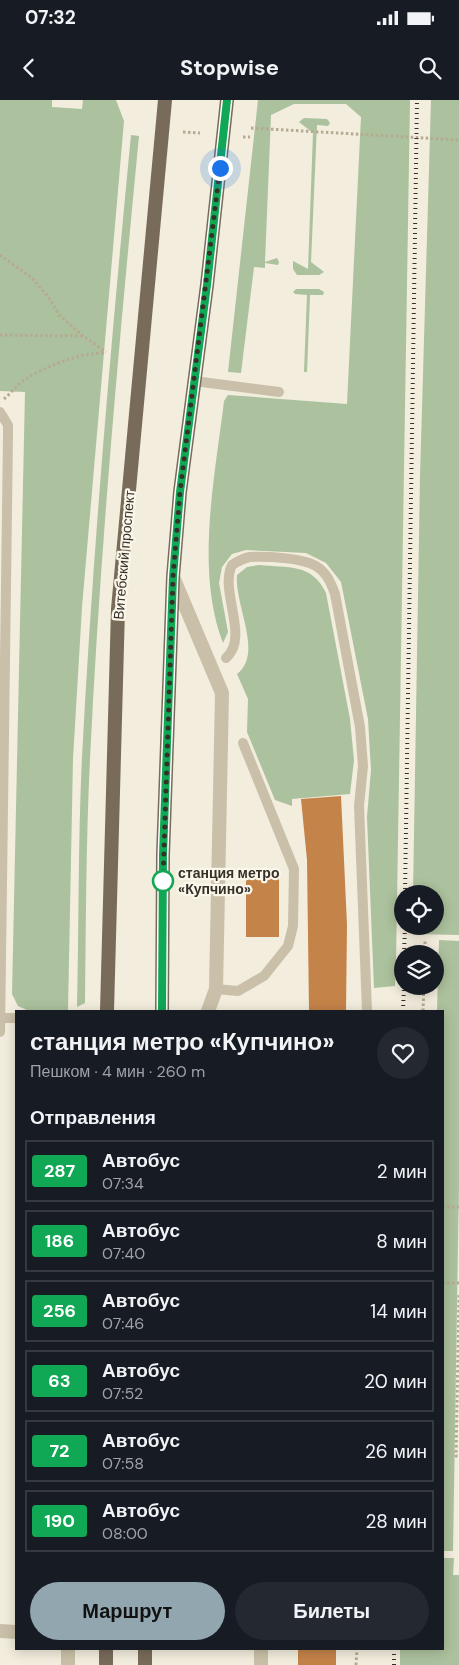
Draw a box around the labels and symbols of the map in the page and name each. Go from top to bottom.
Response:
your location [208,156,233,181]
street label: Витебский проспект [109,489,139,620]
place label: станция метро «Купчино» [178,864,279,898]
marker: станция метро «Купчино» [152,870,174,892]

